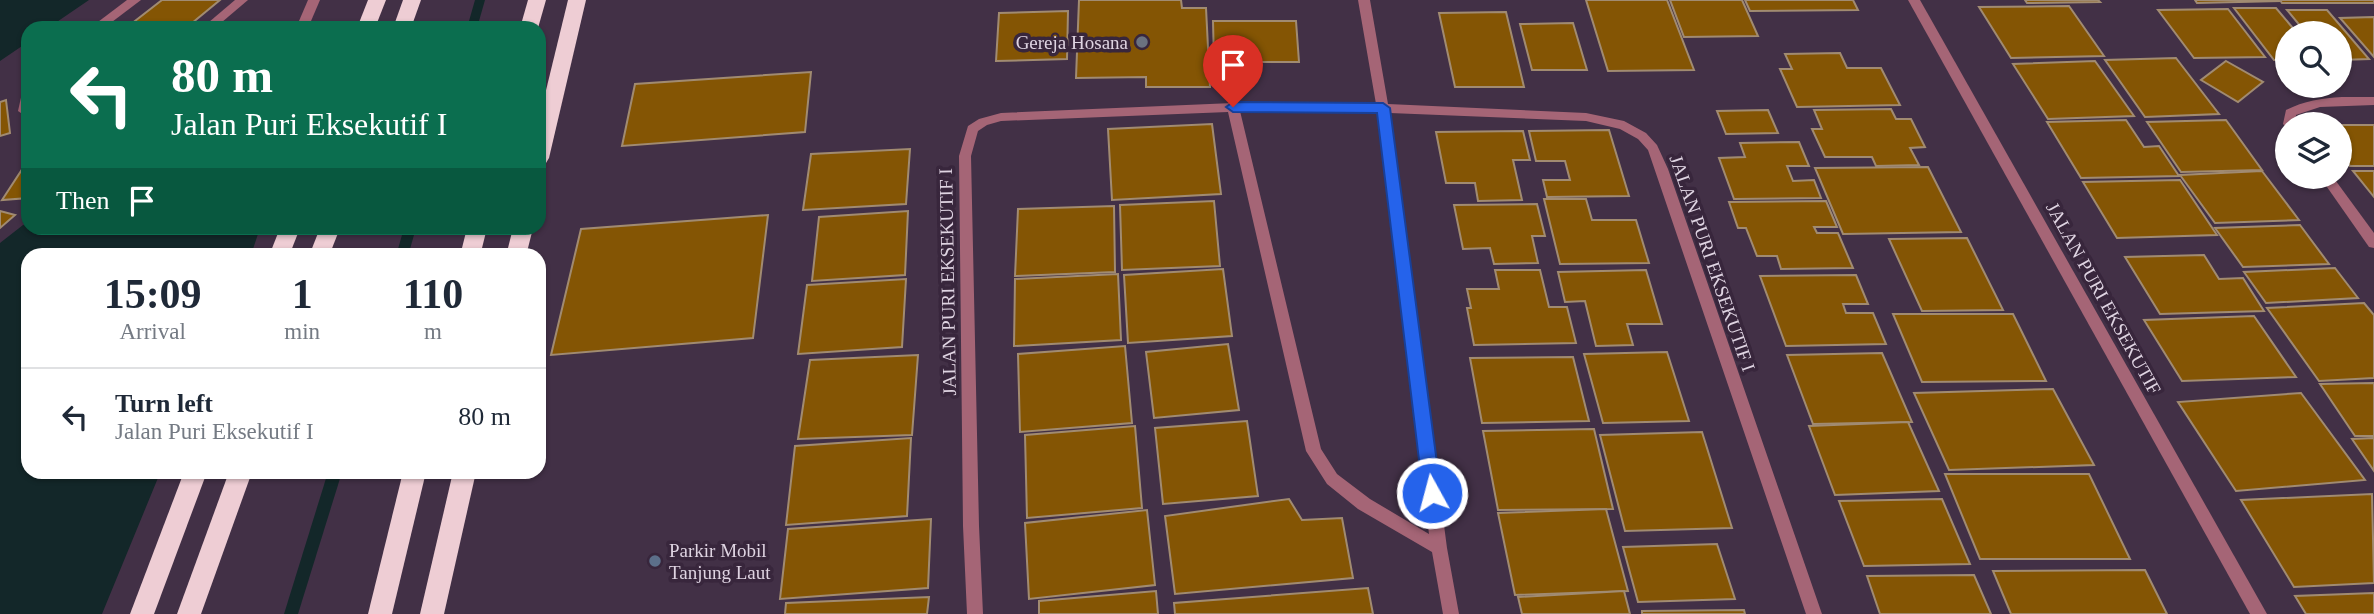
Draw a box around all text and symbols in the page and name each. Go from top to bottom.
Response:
map controls [2275,21,2352,189]
button: search [2275,21,2352,98]
place label: Gereja Hosana [1016,32,1129,53]
marker: Gereja Hosana [1134,34,1150,50]
pin [1203,35,1263,107]
icon: arrive [1214,46,1252,84]
text: 80 m [171,48,273,103]
icon: left [56,49,147,140]
text: Jalan Puri Eksekutif I [171,106,447,142]
button: layers [2275,112,2352,189]
street label: JALAN PURI EKSEKUTIF I [1666,152,1759,374]
street label: JALAN PURI EKSEKUTIF I [935,168,960,396]
icon: arrive [123,182,161,220]
text: Then [56,186,109,215]
street label: JALAN PURI EKSEKUTIF [2042,199,2165,398]
text: 15:09 [104,271,202,317]
text: 1 [292,271,313,317]
text: 110 [403,271,463,317]
text: Arrival [119,319,186,344]
text: min [284,319,320,344]
text: m [424,319,442,344]
text: Turn left [115,389,213,418]
icon: left [56,398,94,436]
text: 80 m [458,402,511,431]
text: Jalan Puri Eksekutif I [115,419,314,444]
position arrow [1395,456,1469,530]
place label: Parkir Mobil Tanjung Laut [669,540,771,583]
marker: Parkir Mobil Tanjung Laut [647,553,663,569]

